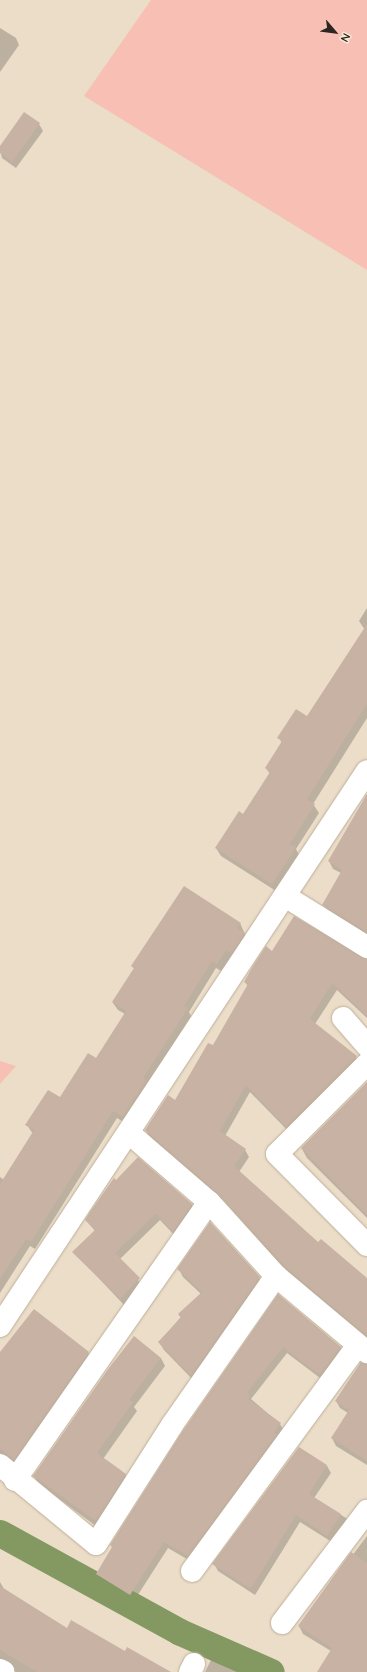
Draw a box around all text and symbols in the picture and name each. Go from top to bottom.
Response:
north arrow [315,12,355,52]
text: N [338,31,354,44]

